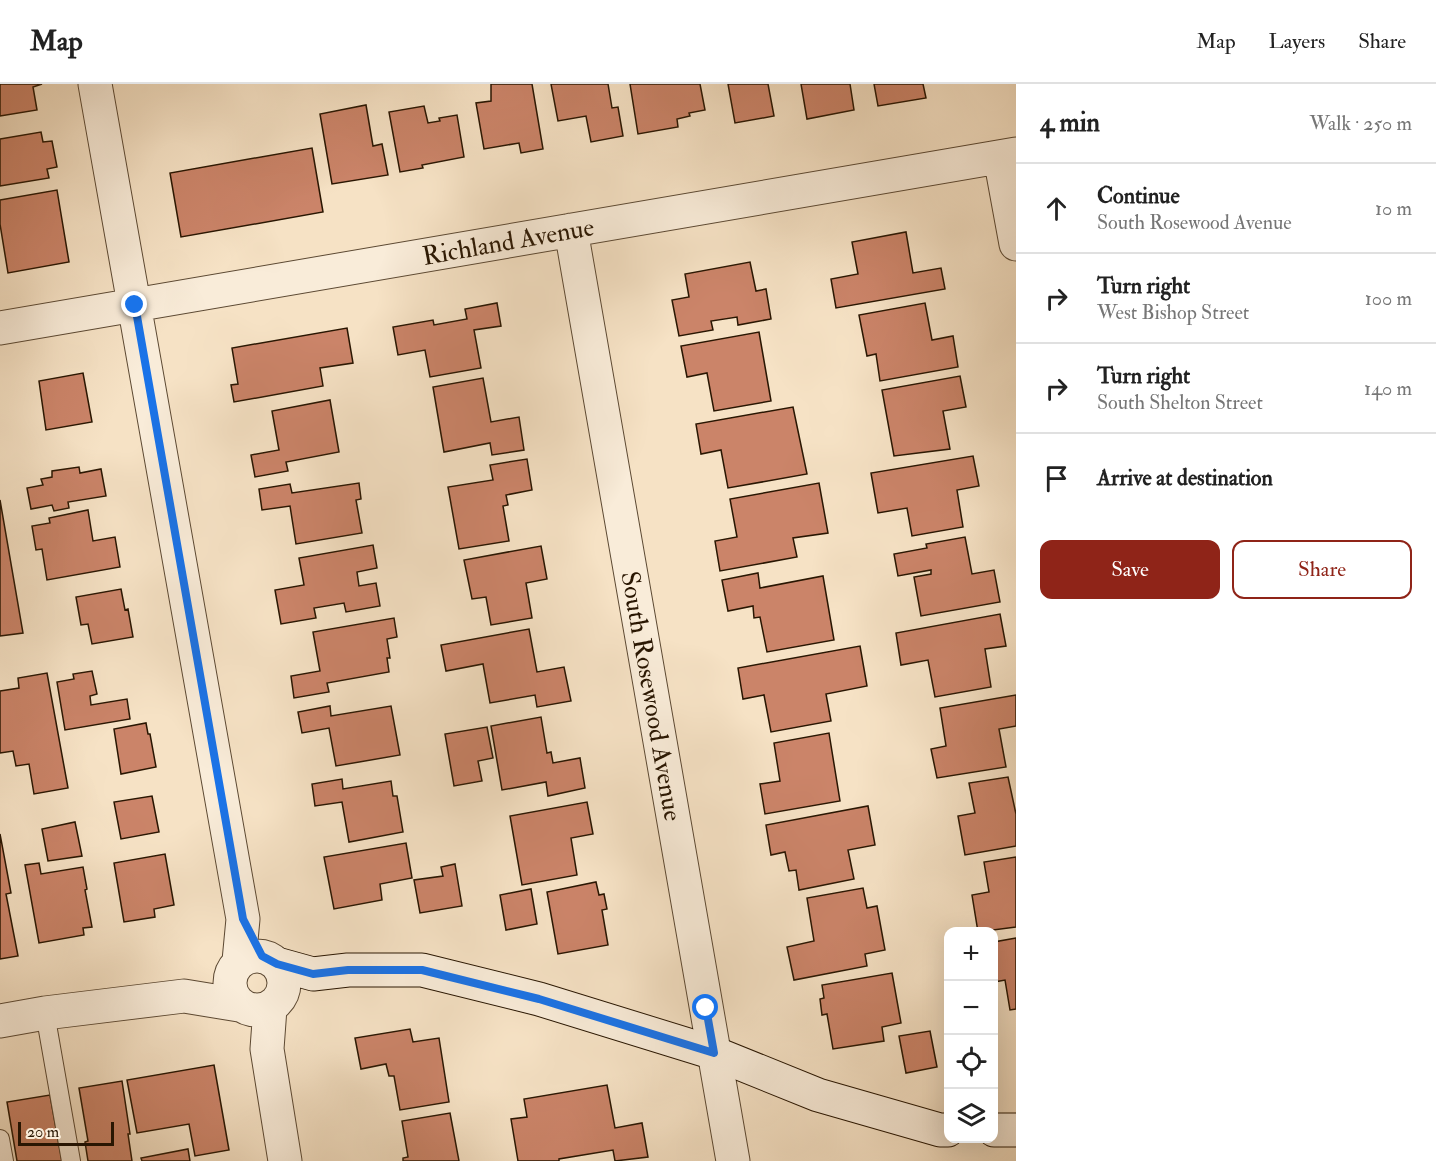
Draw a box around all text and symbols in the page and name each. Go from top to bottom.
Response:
text: Map [30,24,83,59]
text: Map [1196,28,1236,55]
text: Layers [1269,28,1325,55]
text: Share [1358,28,1406,55]
text: 4 min [1040,107,1100,139]
text: Walk · 250 m [1309,111,1412,136]
text: Continue [1097,182,1180,210]
icon: ahead [1040,192,1073,225]
text: 10 m [1375,196,1412,221]
text: South Rosewood Avenue [1097,210,1292,235]
street label: Richland Avenue [420,211,597,273]
text: Turn right [1097,272,1190,300]
icon: right [1040,282,1073,315]
text: 100 m [1365,286,1412,311]
route end [121,291,147,317]
text: West Bishop Street [1097,300,1249,325]
text: Turn right [1097,362,1190,390]
icon: right [1040,372,1073,405]
text: 140 m [1364,376,1412,401]
text: South Shelton Street [1097,390,1263,415]
icon: arrive [1040,462,1073,495]
text: Arrive at destination [1097,464,1273,492]
button: Save [1040,540,1220,599]
button: Share [1232,540,1412,599]
street label: South Rosewood Avenue [613,569,689,824]
map controls [944,927,998,1143]
button: + [944,927,998,981]
button: − [944,981,998,1035]
route start [692,994,718,1020]
button: locate [944,1035,998,1089]
button: layers [944,1089,998,1143]
scale bar [18,1119,114,1146]
text: 20 m [27,1122,59,1142]

